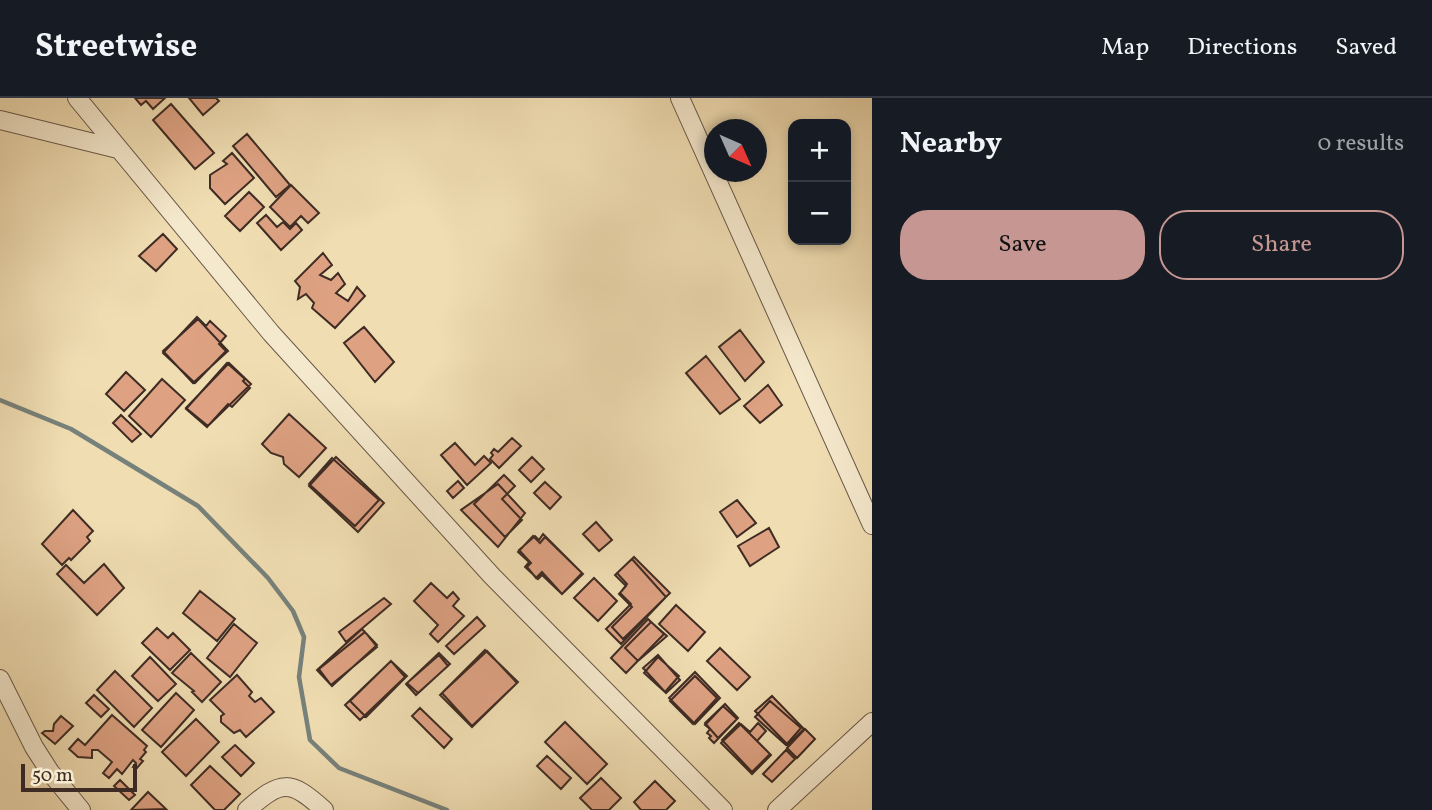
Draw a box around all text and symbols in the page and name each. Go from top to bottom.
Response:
text: Streetwise [35,25,197,71]
text: Map [1101,31,1149,65]
text: Directions [1187,31,1297,65]
text: Saved [1335,31,1397,65]
north arrow [704,119,767,182]
map controls [788,119,851,245]
button: + [788,119,851,182]
text: Nearby [900,123,1002,165]
text: 0 results [1317,128,1404,160]
button: − [788,182,851,245]
button: Save [900,210,1145,280]
button: Share [1159,210,1404,280]
scale bar [21,761,136,793]
text: 50 m [32,763,73,789]

